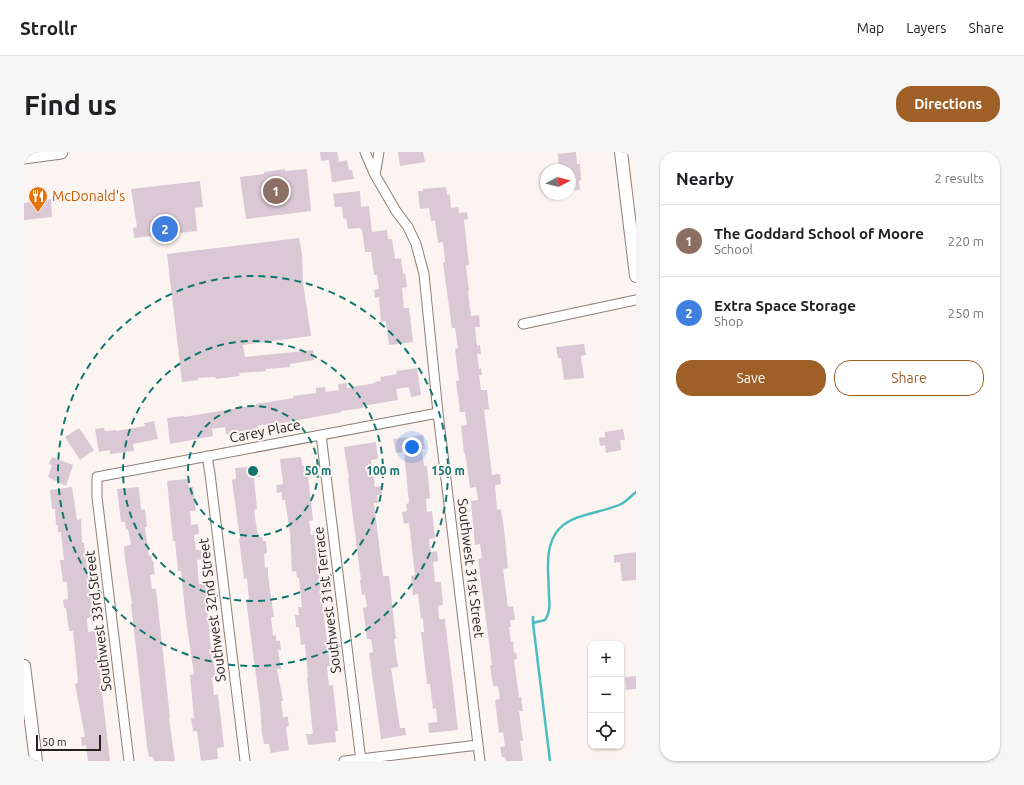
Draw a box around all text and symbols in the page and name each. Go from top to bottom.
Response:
text: Strollr [20,17,77,39]
text: Map [857,20,884,36]
text: Layers [906,20,946,36]
text: Share [968,20,1004,36]
button: Directions [896,86,1000,122]
text: Find us [24,89,117,120]
north arrow [540,164,576,200]
text: Nearby [676,169,734,188]
text: 2 results [934,171,984,185]
pin: 1 [263,176,289,206]
restaurant icon: McDonald's [27,185,49,213]
place label: McDonald's [52,188,125,204]
pin: 2 [152,214,178,244]
text: The Goddard School of Moore [714,225,924,242]
text: 1 [685,234,693,248]
text: 220 m [948,234,984,248]
text: School [714,242,753,256]
text: Extra Space Storage [714,297,856,314]
text: 2 [685,306,693,320]
text: 250 m [948,306,984,320]
text: Shop [714,314,743,328]
button: Save [676,360,826,396]
button: Share [834,360,984,396]
street label: Carey Place [228,416,302,446]
your location [402,437,422,457]
centre of rings [246,464,260,478]
text: 50 m [305,464,331,477]
text: 100 m [366,464,400,477]
text: 150 m [431,464,465,477]
street label: Southwest 31st Street [455,498,488,639]
street label: Southwest 31st Terrace [310,526,344,674]
street label: Southwest 32nd Street [195,537,229,683]
street label: Southwest 33rd Street [81,549,115,692]
map controls [588,641,624,749]
button: + [588,641,624,677]
button: − [588,677,624,713]
button: locate [588,713,624,749]
scale bar [36,733,101,752]
text: 50 m [42,736,66,748]

